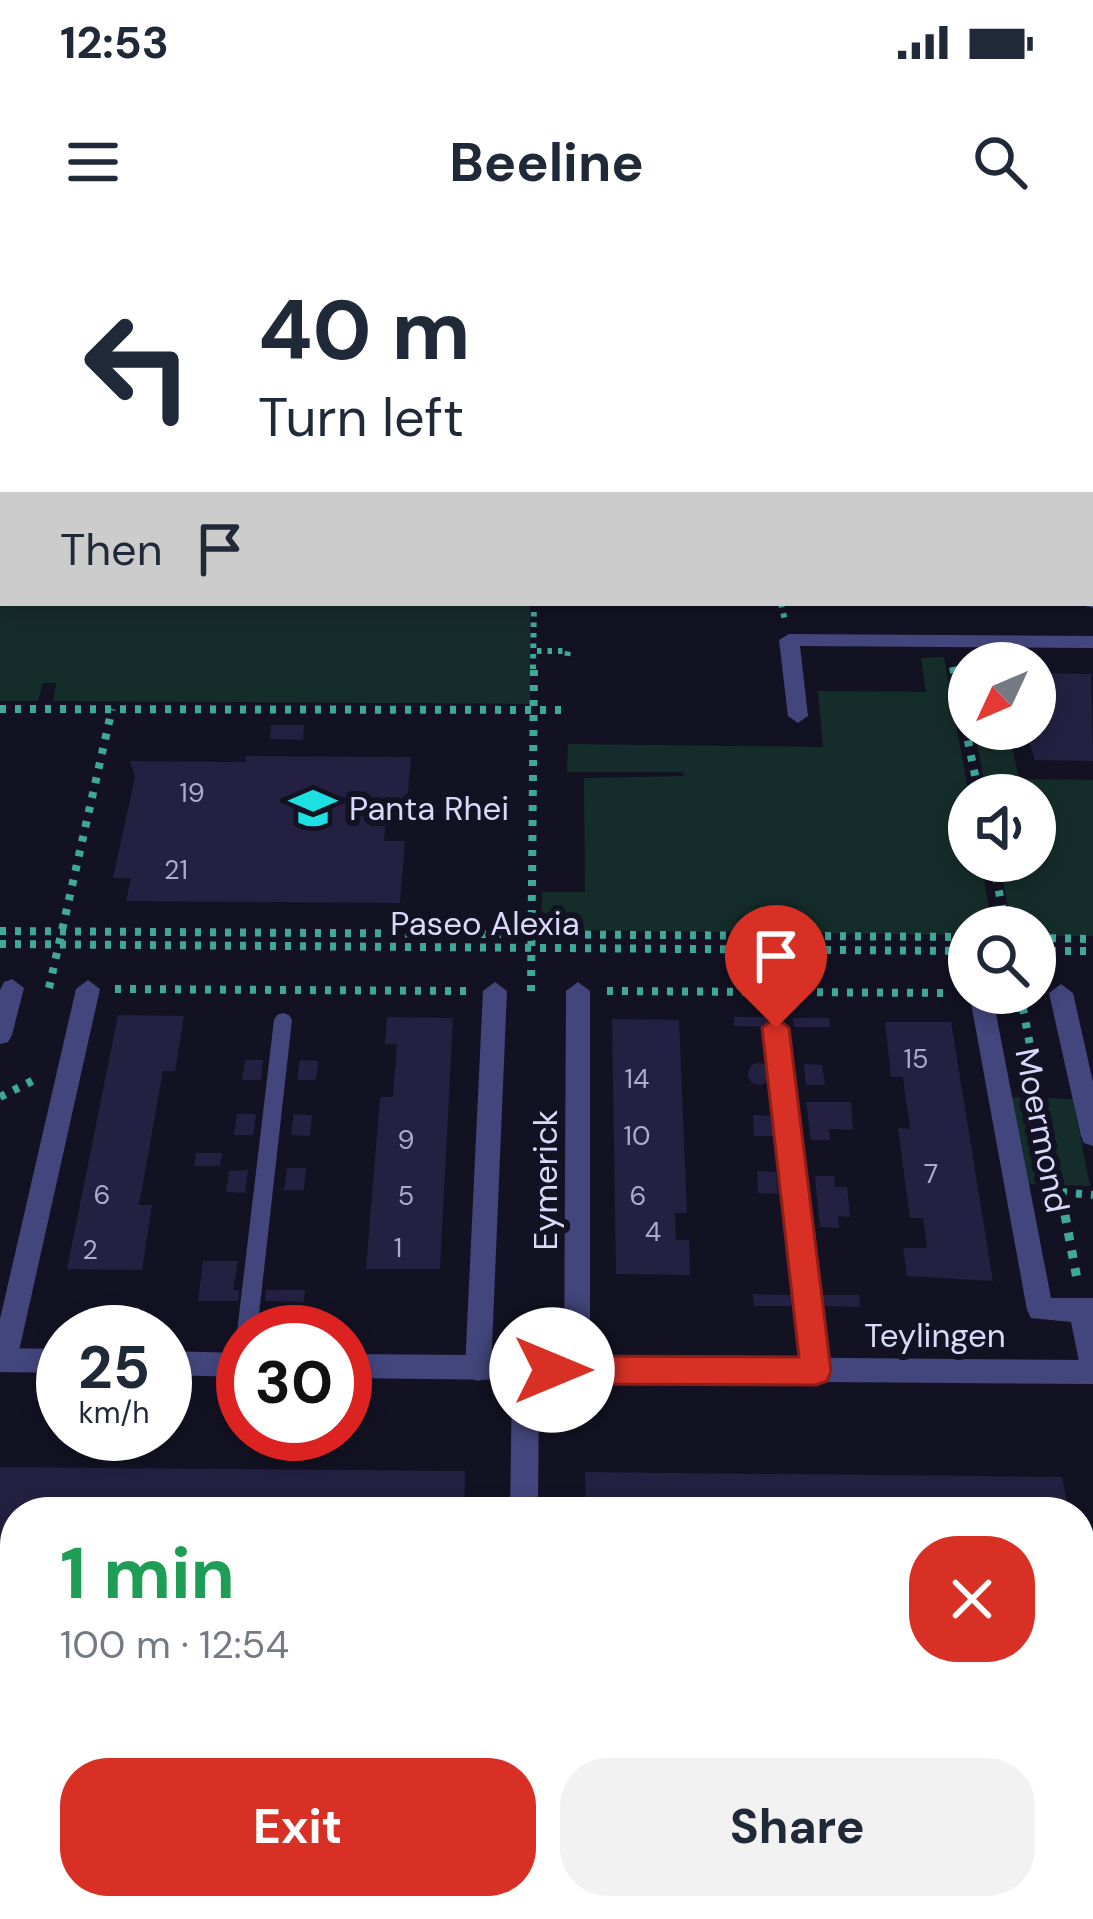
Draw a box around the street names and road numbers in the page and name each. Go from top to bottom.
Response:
street label: Paseo Alexia [390,902,580,945]
street label: Moermond [1005,1044,1080,1216]
street label: Eymerick [524,1109,567,1250]
street label: Teylingen [864,1314,1006,1357]

